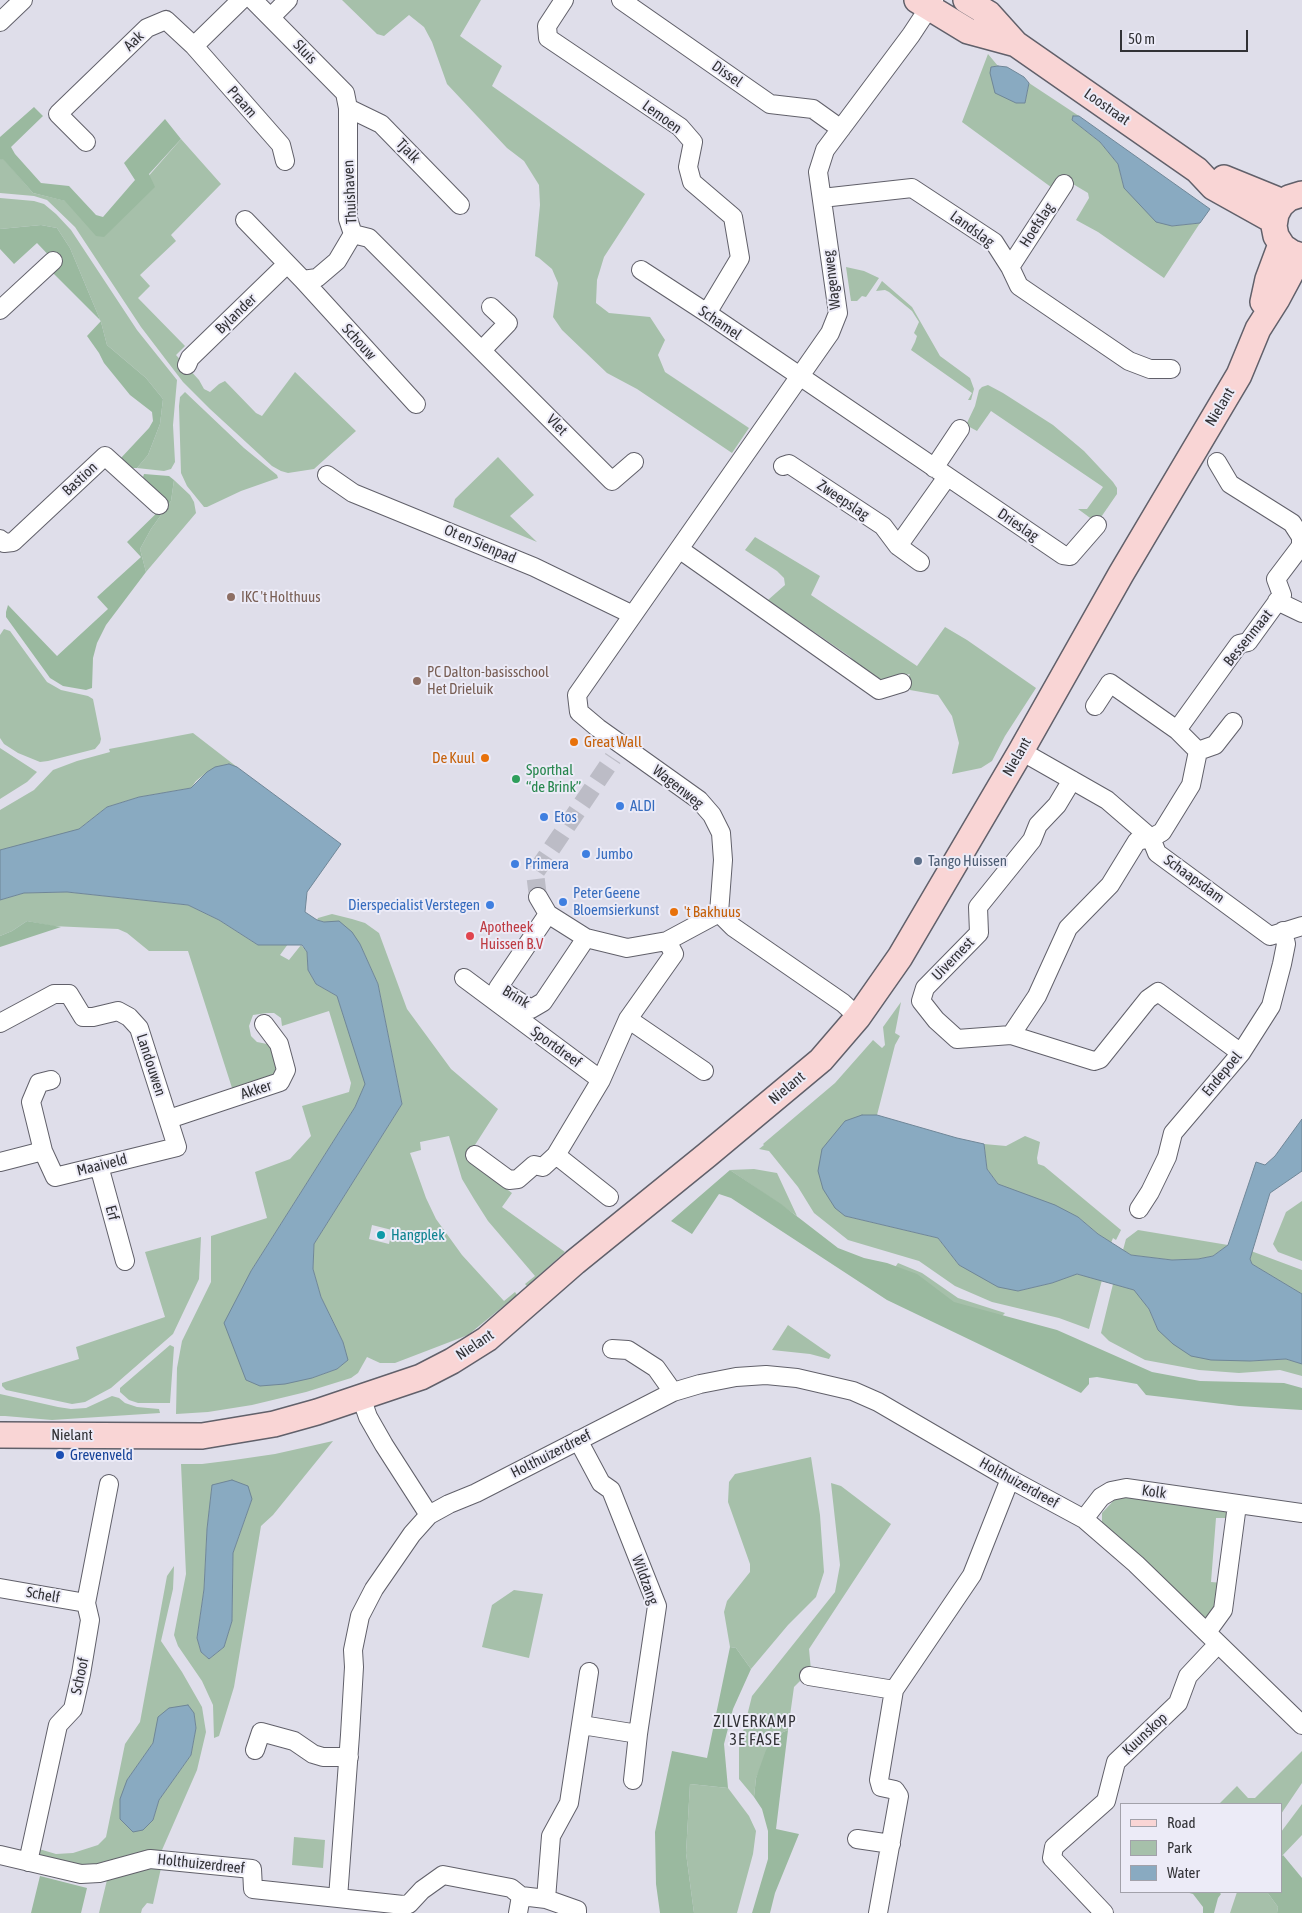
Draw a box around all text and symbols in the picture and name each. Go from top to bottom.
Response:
scale bar [1122,20,1250,52]
street label: Aak [120,27,148,55]
text: 50 m [1128,30,1155,47]
street label: Sluis [289,36,321,68]
street label: Dissel [708,57,746,91]
street label: Praam [223,82,261,122]
street label: Loostraat [1081,85,1133,129]
street label: Lemoen [639,97,685,137]
street label: Tjalk [392,135,424,167]
street label: Thuishaven [339,160,361,224]
street label: Hoefslag [1016,199,1058,251]
street label: Landslag [947,207,997,251]
street label: Wagenweg [819,249,845,311]
street label: Bylander [212,290,260,338]
street label: Schamel [695,302,745,344]
street label: Schouw [338,320,380,364]
street label: Nielant [1202,385,1238,429]
street label: Vlet [543,411,571,439]
street label: Bastion [59,458,101,500]
street label: Zweepslag [814,476,872,524]
street label: Drieslag [994,505,1042,545]
street label: Ot en Sienpad [441,521,519,567]
place label: IKC 't Holthuus [241,588,320,606]
marker: IKC 't Holthuus [225,591,237,603]
street label: Bessenmaat [1220,606,1276,670]
place label: PC Dalton-basisschool Het Drieluik [427,663,549,698]
marker: PC Dalton-basisschool Het Drieluik [411,675,423,687]
place label: Great Wall [584,733,642,751]
street label: Nielant [999,734,1035,780]
marker: Great Wall [568,736,580,748]
place label: De Kuul [432,749,475,767]
marker: De Kuul [479,752,491,764]
place label: Sporthal “de Brink” [526,761,581,796]
street label: Wagenweg [649,762,707,812]
marker: Sporthal “de Brink” [510,773,522,785]
place label: ALDI [630,797,655,815]
marker: ALDI [614,800,626,812]
place label: Etos [554,808,577,826]
marker: Etos [538,811,550,823]
place label: Jumbo [596,845,633,863]
marker: Jumbo [580,848,592,860]
street label: Schaapsdam [1160,851,1228,907]
place label: Tango Huissen [928,852,1007,870]
place label: Primera [525,855,569,873]
marker: Tango Huissen [912,855,924,867]
marker: Primera [509,858,521,870]
place label: Peter Geene Bloemsierkunst [573,884,659,919]
place label: Dierspecialist Verstegen [348,896,480,914]
marker: Peter Geene Bloemsierkunst [557,896,569,908]
marker: Dierspecialist Verstegen [484,899,496,911]
place label: 't Bakhuus [684,903,741,921]
marker: 't Bakhuus [668,906,680,918]
place label: Apotheek Huissen B.V [480,918,543,953]
marker: Apotheek Huissen B.V [464,930,476,942]
street label: Uivernest [928,934,978,984]
street label: Brink [499,982,533,1012]
street label: Sportdreef [527,1023,585,1071]
street label: Landouwen [132,1032,170,1098]
street label: Endepoel [1198,1048,1246,1100]
street label: Nielant [765,1068,809,1108]
street label: Akker [238,1077,274,1103]
street label: Maaiveld [75,1150,129,1180]
street label: Erf [101,1204,123,1222]
place label: Hangplek [391,1226,445,1244]
marker: Hangplek [375,1229,387,1241]
street label: Nielant [453,1326,497,1364]
street label: Nielant [51,1426,93,1444]
street label: Holthuizerdreef [508,1426,594,1482]
place label: Grevenveld [70,1446,133,1464]
marker: Grevenveld [54,1449,66,1461]
street label: Holthuizerdreef [976,1454,1062,1512]
street label: Kolk [1141,1481,1167,1503]
street label: Wildzang [628,1553,662,1607]
street label: Schelf [25,1583,61,1607]
street label: Schoof [67,1656,93,1696]
street label: Kuunskop [1119,1709,1171,1759]
district label: ZILVERKAMP 3E FASE [712,1712,798,1750]
legend [1120,1803,1282,1893]
text: Road [1167,1814,1196,1831]
text: Park [1167,1839,1192,1856]
street label: Holthuizerdreef [156,1850,246,1878]
text: Water [1167,1864,1200,1881]

